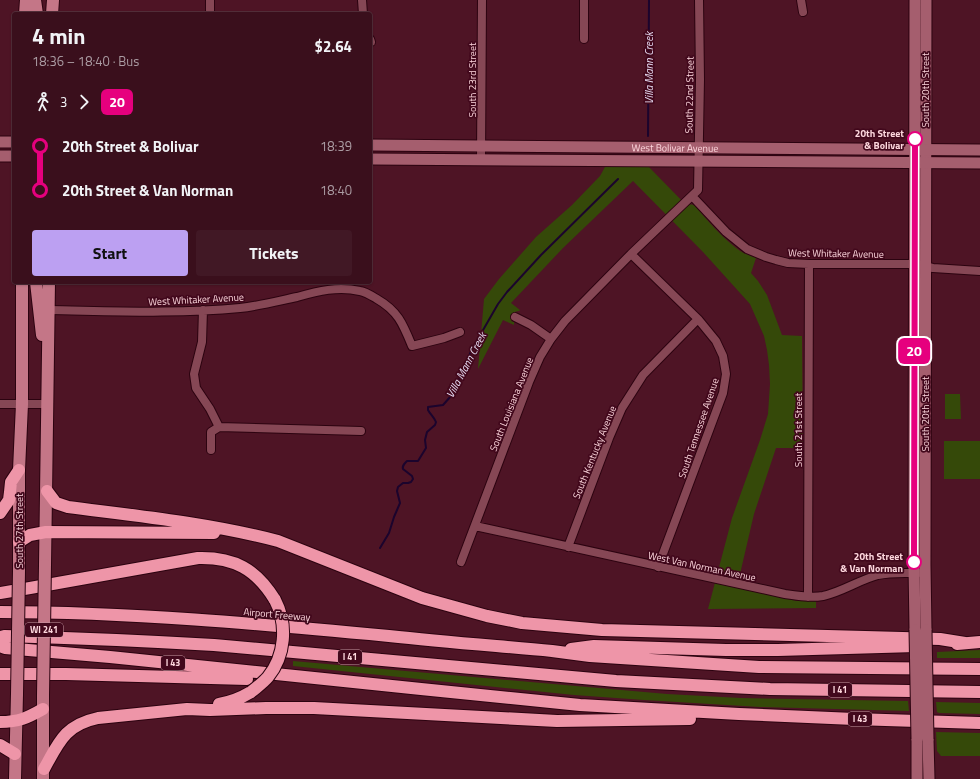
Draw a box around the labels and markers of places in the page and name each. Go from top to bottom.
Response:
place label: 20th Street & Bolivar [855,126,904,153]
marker: 20th Street & Bolivar [907,131,923,147]
place label: 20th Street & Van Norman [840,549,903,576]
marker: 20th Street & Van Norman [906,554,922,570]

